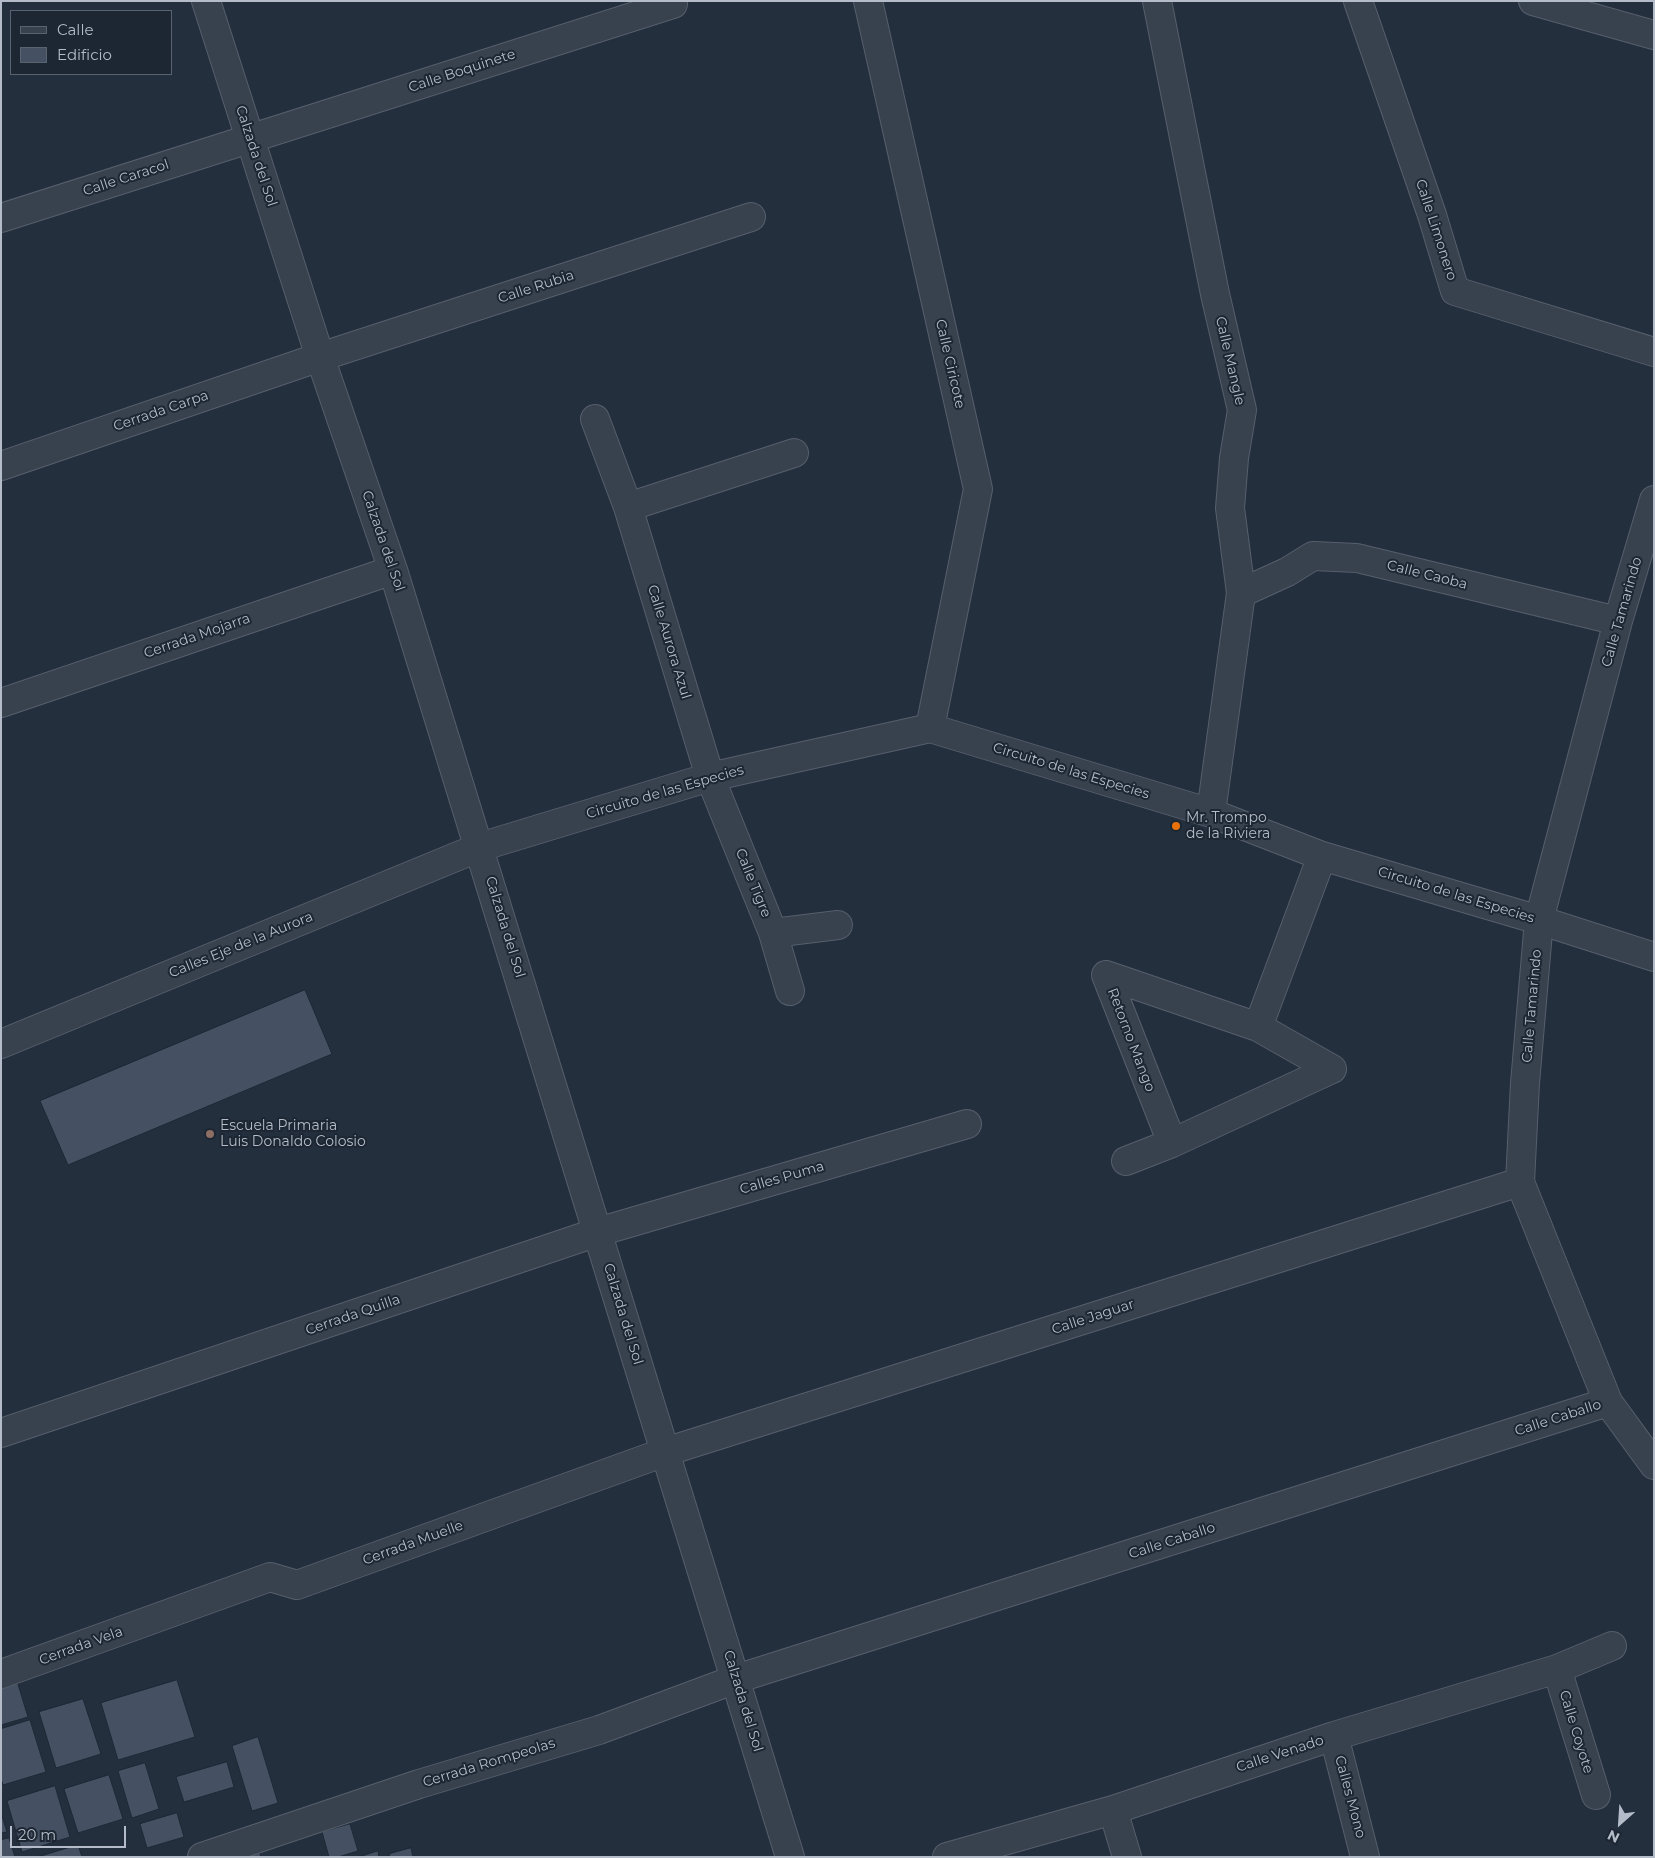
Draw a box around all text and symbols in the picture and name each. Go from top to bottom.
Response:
legend [10,10,172,75]
text: Calle [57,20,94,39]
text: Edificio [57,45,112,64]
street label: Calle Boquinete [406,46,518,96]
street label: Calzada del Sol [232,103,280,209]
street label: Calle Caracol [81,156,171,200]
street label: Calle Limonero [1412,177,1460,283]
street label: Calle Rubia [496,267,576,307]
street label: Calle Mangle [1212,315,1248,407]
street label: Calle Ciricote [932,318,968,410]
street label: Cerrada Carpa [111,387,211,435]
street label: Calzada del Sol [358,489,408,593]
street label: Calle Tamarindo [1598,555,1646,669]
street label: Calle Caoba [1385,557,1469,593]
street label: Calle Aurora Azul [644,583,694,701]
street label: Cerrada Mojarra [142,610,252,662]
street label: Circuito de las Especies [991,739,1151,803]
street label: Circuito de las Especies [584,761,746,823]
place label: Mr. Trompo de la Riviera [1186,810,1270,842]
marker: Mr. Trompo de la Riviera [1170,820,1182,832]
street label: Calle Tigre [732,846,774,920]
street label: Circuito de las Especies [1376,863,1536,927]
street label: Calzada del Sol [482,874,528,980]
street label: Calles Eje de la Aurora [166,908,316,982]
street label: Calle Tamarindo [1519,949,1545,1063]
street label: Retorno Mango [1104,986,1158,1094]
place label: Escuela Primaria Luis Donaldo Colosio [220,1118,366,1150]
marker: Escuela Primaria Luis Donaldo Colosio [204,1128,216,1140]
street label: Calles Puma [738,1158,826,1198]
street label: Calzada del Sol [600,1261,646,1367]
street label: Cerrada Quilla [303,1291,403,1339]
street label: Calle Jaguar [1050,1296,1136,1338]
street label: Calle Caballo [1513,1396,1603,1440]
street label: Cerrada Muelle [361,1517,465,1569]
street label: Calle Caballo [1127,1519,1217,1563]
street label: Cerrada Vela [37,1623,125,1669]
street label: Calzada del Sol [720,1648,766,1754]
street label: Calle Coyote [1555,1688,1597,1776]
street label: Calle Venado [1234,1732,1326,1776]
street label: Cerrada Rompeolas [421,1735,557,1791]
street label: Calles Mono [1331,1754,1369,1840]
north arrow [1595,1798,1645,1848]
scale bar [12,1816,129,1848]
text: 20 m [18,1825,56,1844]
text: N [1604,1826,1622,1847]

